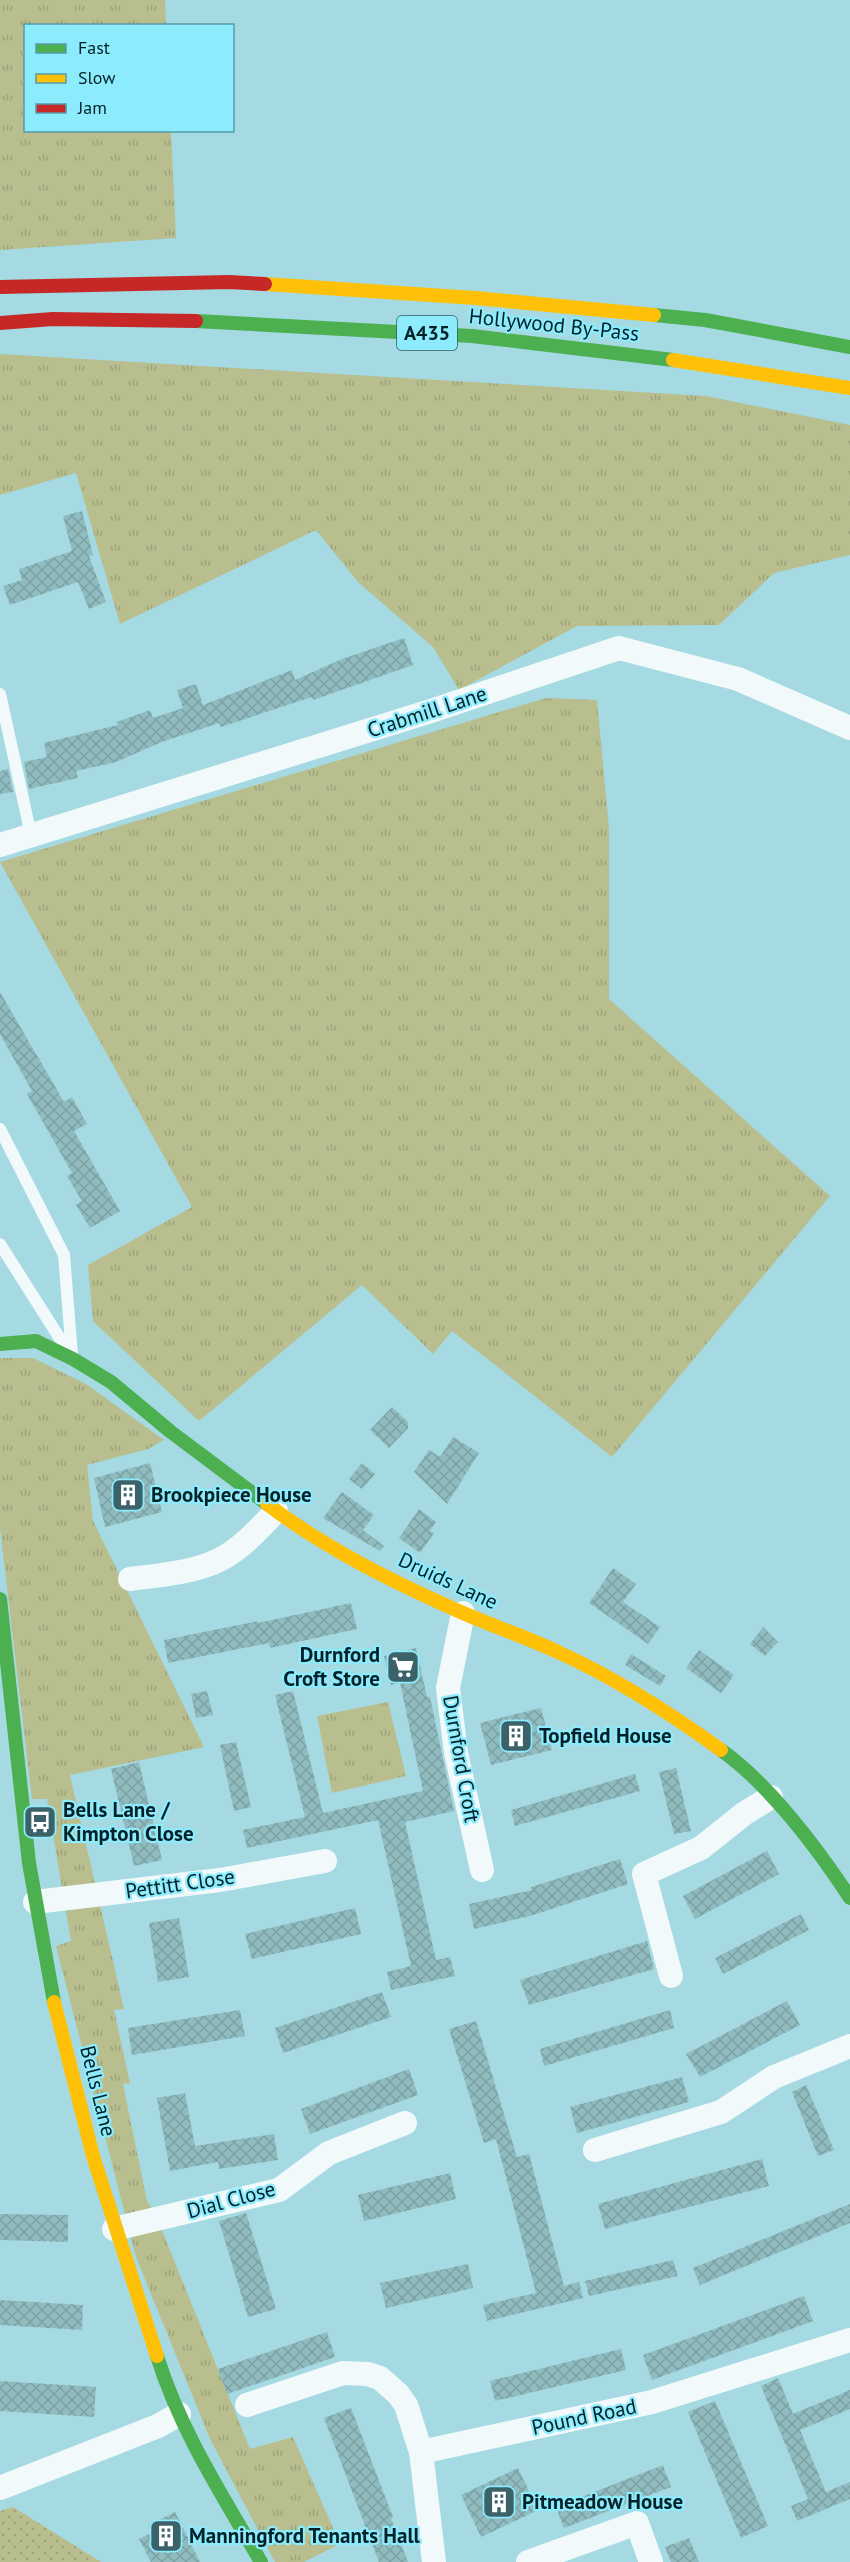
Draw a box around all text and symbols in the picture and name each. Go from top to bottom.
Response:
legend [24,24,234,132]
text: Fast [78,36,110,59]
text: Slow [78,66,116,89]
text: Jam [77,96,107,119]
street label: Hollywood By-Pass [468,302,640,347]
road number: A435 [397,316,457,350]
street label: Crabmill Lane [364,680,490,744]
building icon: Brookpiece House [110,1477,146,1513]
place label: Brookpiece House [151,1481,312,1508]
street label: Druids Lane [394,1546,502,1615]
place label: Durnford Croft Store [283,1641,380,1692]
supermarket icon: Durnford Croft Store [385,1649,421,1685]
street label: Durnford Croft [437,1693,486,1825]
building icon: Topfield House [498,1718,534,1754]
place label: Topfield House [539,1722,672,1749]
place label: Bells Lane / Kimpton Close [63,1796,194,1847]
bus stop icon: Bells Lane / Kimpton Close [22,1804,58,1840]
street label: Pettitt Close [123,1862,236,1905]
street label: Bells Lane [74,2043,123,2139]
street label: Dial Close [184,2175,278,2224]
street label: Pound Road [529,2392,639,2441]
building icon: Pitmeadow House [481,2484,517,2520]
place label: Pitmeadow House [522,2488,683,2515]
building icon: Manningford Tenants Hall [148,2518,184,2554]
place label: Manningford Tenants Hall [189,2522,421,2549]

